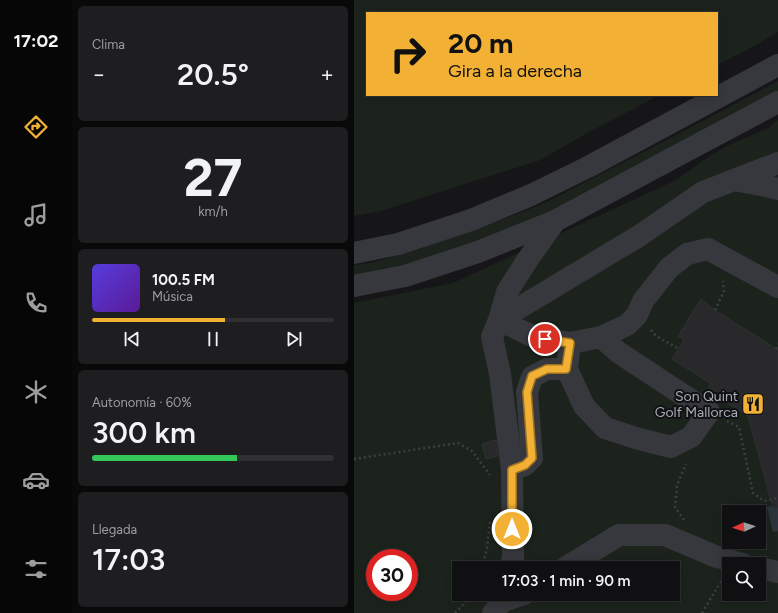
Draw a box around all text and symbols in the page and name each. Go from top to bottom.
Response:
text: 20 m [448,26,513,60]
icon: right [382,28,434,80]
text: 17:02 [13,30,59,52]
text: Clima [92,37,125,52]
text: 20.5° [177,56,249,93]
text: Gira a la derecha [448,60,582,82]
text: − [92,61,106,88]
text: + [320,61,334,88]
icon: directions [22,113,50,141]
text: 27 [183,147,243,209]
icon: music [22,201,50,229]
text: km/h [198,204,228,219]
text: 100.5 FM [152,271,215,289]
icon: phone [22,289,50,317]
text: Música [152,289,193,304]
pin [528,322,562,356]
icon: previous [121,328,143,350]
icon: pause [202,328,224,350]
icon: next [283,328,305,350]
icon: arrive [534,328,556,350]
icon: climate [22,378,50,406]
place label: Son Quint Golf Mallorca [655,388,738,421]
restaurant icon: Son Quint Golf Mallorca [740,391,766,417]
text: Autonomía · 60% [92,395,192,410]
text: 300 km [92,414,196,451]
icon: car [22,466,50,494]
north arrow [722,505,766,549]
map controls [722,505,766,601]
position arrow [491,508,533,550]
text: Llegada [92,522,137,537]
text: 17:03 [92,541,165,578]
speed limit sign: 30 [366,549,418,601]
icon: filters [22,555,50,583]
button: search [722,557,766,601]
text: 17:03 · 1 min · 90 m [502,572,630,590]

